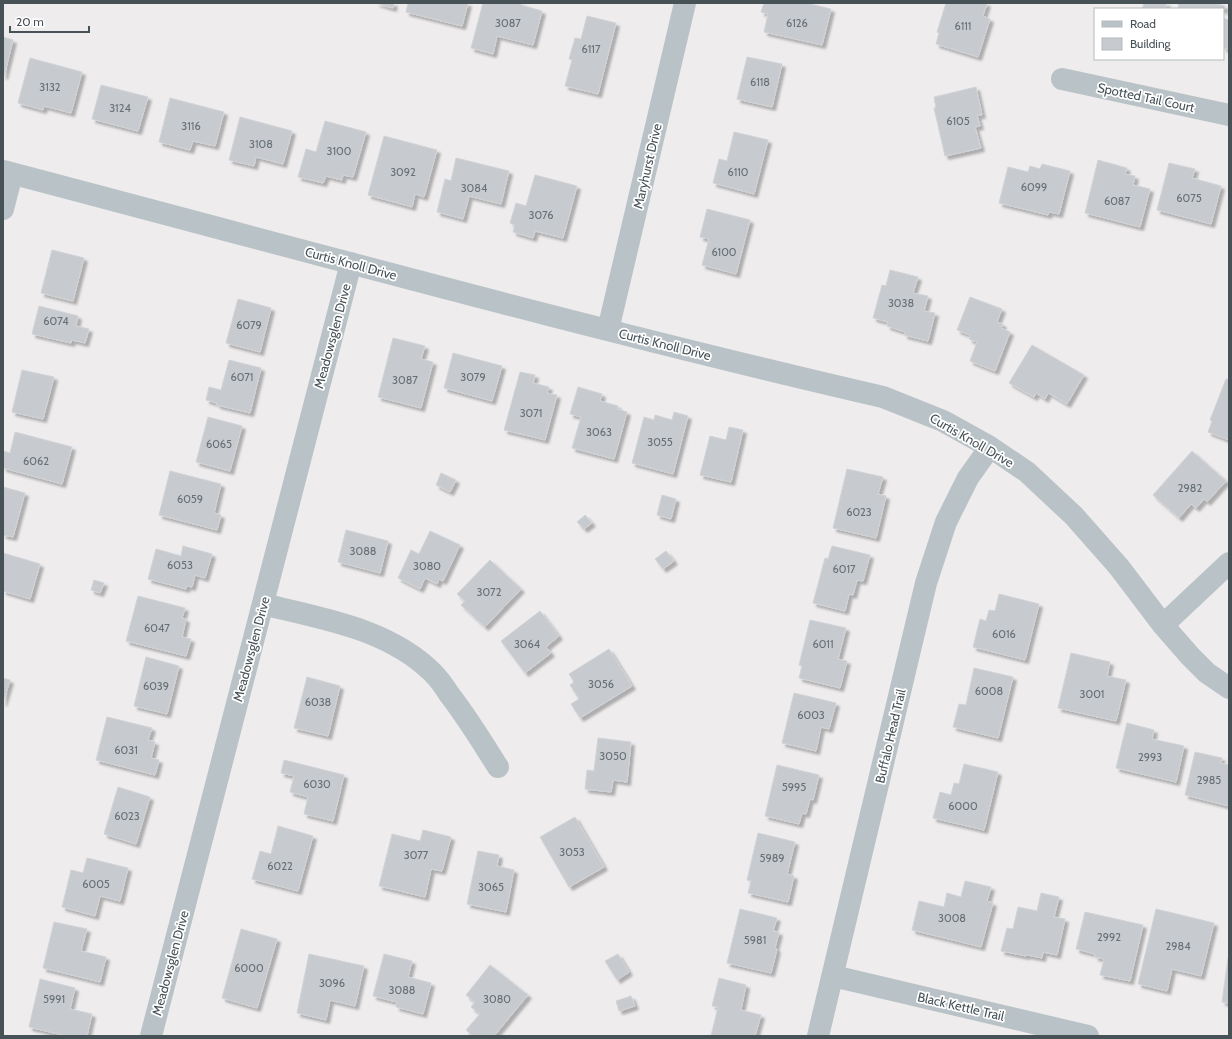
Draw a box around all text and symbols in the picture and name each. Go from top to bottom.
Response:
scale bar [10,8,89,34]
legend [1094,8,1224,60]
text: 20 m [16,14,44,29]
house number: 3087 [495,16,521,30]
house number: 6126 [786,16,808,30]
text: Road [1130,16,1156,31]
house number: 6111 [955,19,971,33]
text: Building [1130,36,1172,51]
house number: 6117 [582,42,601,56]
house number: 6118 [750,75,770,89]
street label: Spotted Tail Court [1096,79,1197,115]
house number: 3132 [39,80,61,94]
house number: 3124 [109,101,131,115]
house number: 6105 [946,114,970,128]
house number: 3116 [181,119,201,133]
street label: Maryhurst Drive [629,121,665,210]
house number: 3108 [249,137,273,151]
house number: 3100 [327,144,352,158]
house number: 3092 [390,165,416,179]
house number: 6110 [727,165,749,179]
house number: 6099 [1021,180,1047,194]
house number: 3084 [461,181,488,195]
house number: 6075 [1176,191,1202,205]
house number: 6087 [1104,194,1131,208]
house number: 3076 [528,208,554,222]
street label: Curtis Knoll Drive [303,243,399,283]
house number: 6100 [711,245,737,259]
street label: Meadowsglen Drive [310,281,354,390]
house number: 3038 [888,296,914,310]
house number: 6074 [43,314,69,328]
house number: 6079 [236,318,262,332]
street label: Curtis Knoll Drive [617,325,713,363]
house number: 6071 [231,370,253,384]
house number: 3079 [460,370,486,384]
house number: 3087 [392,373,418,387]
house number: 3071 [520,406,542,420]
street label: Curtis Knoll Drive [927,410,1017,471]
house number: 3063 [586,425,612,439]
house number: 3055 [647,435,673,449]
house number: 6065 [206,437,232,451]
house number: 6062 [23,454,49,468]
house number: 2982 [1178,481,1202,495]
house number: 6059 [177,492,203,506]
house number: 6023 [846,505,872,519]
house number: 3088 [350,544,376,558]
house number: 6053 [167,558,193,572]
house number: 3080 [413,559,441,573]
house number: 6017 [832,562,856,576]
house number: 3072 [477,585,502,599]
street label: Meadowsglen Drive [229,594,273,703]
house number: 6047 [144,621,170,635]
house number: 6016 [992,627,1016,641]
house number: 3064 [514,637,541,651]
house number: 6011 [812,637,834,651]
house number: 3056 [588,677,614,691]
house number: 6039 [143,679,169,693]
house number: 6008 [975,684,1003,698]
street label: Buffalo Head Trail [871,687,909,785]
house number: 3001 [1080,687,1104,701]
house number: 6038 [305,695,331,709]
house number: 6003 [797,708,825,722]
house number: 6031 [114,743,138,757]
house number: 3050 [599,749,627,763]
house number: 2993 [1138,750,1162,764]
house number: 2985 [1197,773,1221,787]
house number: 6030 [303,777,331,791]
house number: 5995 [782,780,806,794]
house number: 6000 [948,799,978,813]
house number: 6023 [114,809,140,823]
house number: 3053 [559,845,585,859]
house number: 3077 [404,848,429,862]
house number: 5989 [759,851,785,865]
house number: 6022 [267,859,293,873]
house number: 6005 [82,877,110,891]
house number: 3065 [478,880,504,894]
street label: Meadowsglen Drive [148,908,192,1017]
house number: 3008 [938,911,966,925]
house number: 2992 [1097,930,1121,944]
house number: 5981 [744,933,766,947]
house number: 2984 [1165,939,1191,953]
house number: 6000 [234,961,264,975]
house number: 3096 [319,976,345,990]
house number: 3088 [389,983,415,997]
street label: Black Kettle Trail [916,988,1006,1024]
house number: 5991 [43,992,65,1006]
house number: 3080 [483,992,511,1006]

